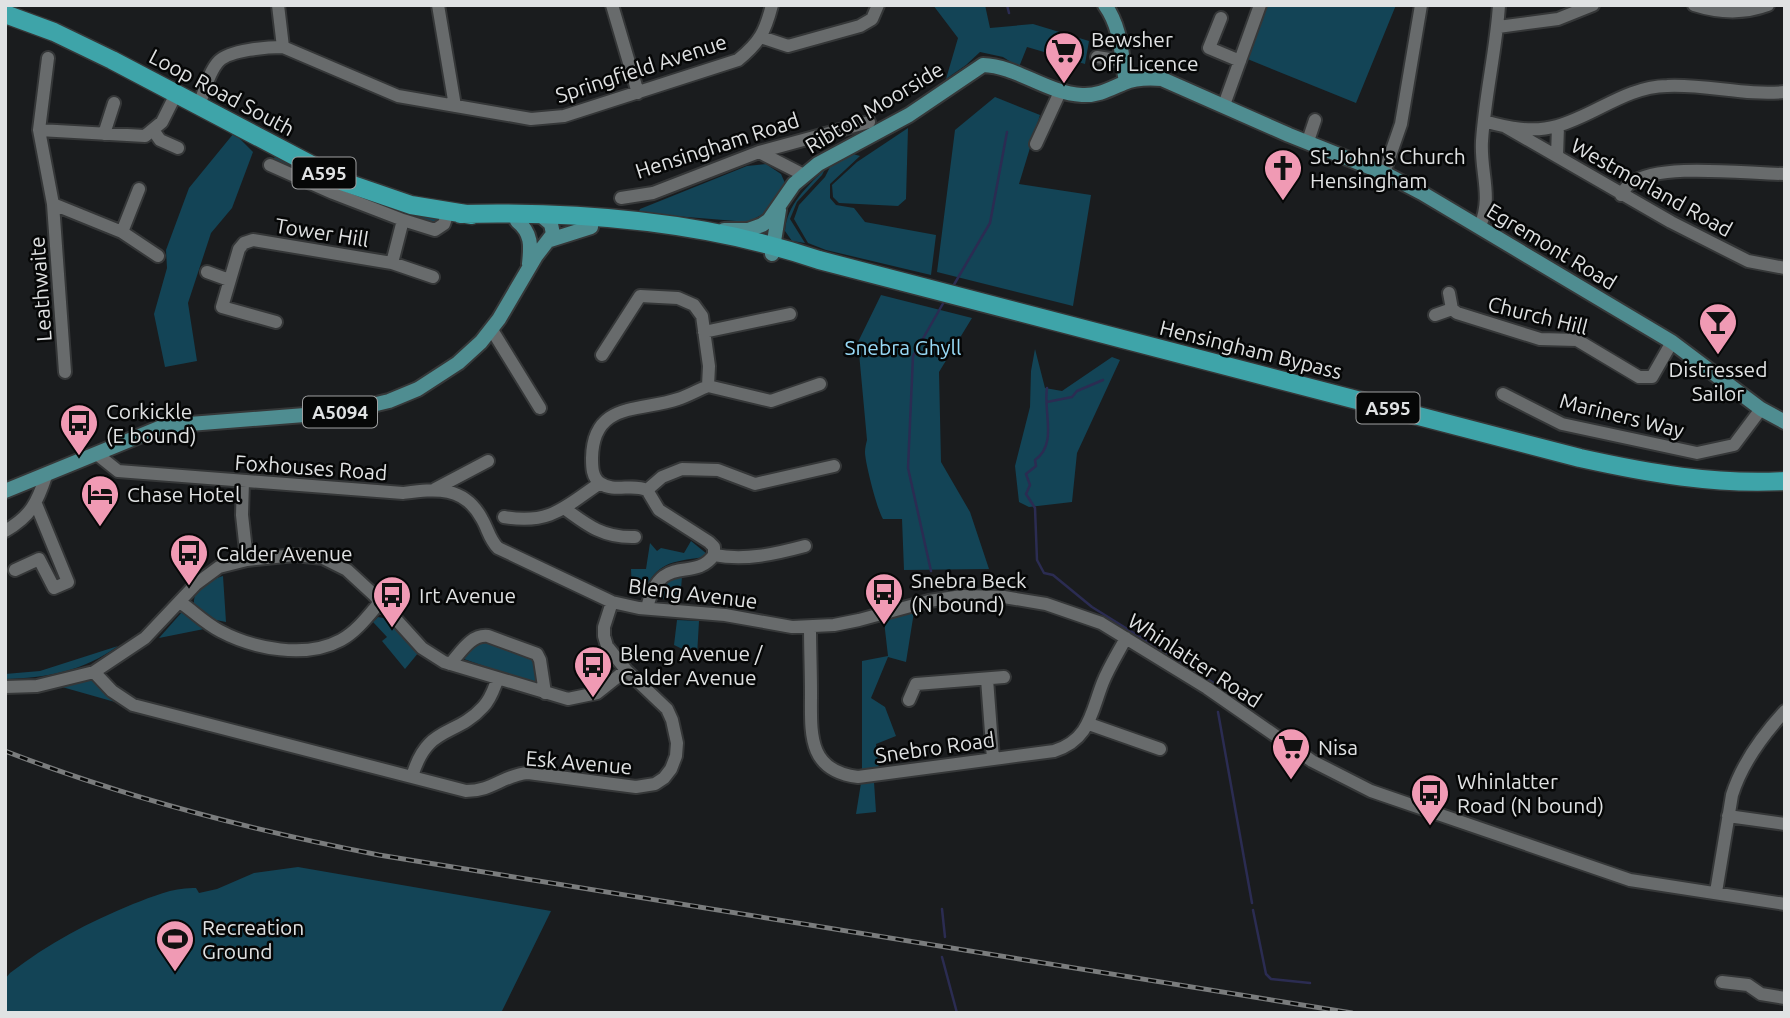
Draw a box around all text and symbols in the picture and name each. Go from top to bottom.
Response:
place label: Bewsher Off Licence [1091,27,1198,75]
street label: Springfield Avenue [552,29,730,107]
supermarket icon: Bewsher Off Licence [1043,30,1085,85]
street label: Loop Road South [145,44,299,140]
street label: Ribton Moorside [801,56,947,158]
street label: Hensingham Road [632,107,802,183]
street label: Westmorland Road [1567,133,1737,241]
place label: St John's Church Hensingham [1310,144,1466,192]
church icon: St John's Church Hensingham [1262,147,1304,202]
road number: A595 [292,158,356,188]
street label: Egremont Road [1483,198,1621,294]
street label: Tower Hill [274,213,370,251]
street label: Leathwaite [24,236,56,342]
street label: Church Hill [1486,291,1590,339]
bar icon: Distressed Sailor [1697,301,1739,356]
street label: Hensingham Bypass [1157,315,1345,383]
park label: Snebra Ghyll [844,335,962,359]
place label: Distressed Sailor [1669,357,1767,405]
street label: Mariners Way [1557,388,1687,442]
road number: A595 [1356,392,1420,424]
road number: A5094 [303,396,377,428]
place label: Corkickle (E bound) [106,399,197,447]
bus stop icon: Corkickle (E bound) [58,402,100,457]
street label: Foxhouses Road [234,450,388,484]
hotel icon: Chase Hotel [79,473,121,528]
place label: Chase Hotel [127,482,240,506]
bus stop icon: Calder Avenue [168,532,210,587]
place label: Calder Avenue [216,541,353,565]
place label: Snebra Beck (N bound) [911,568,1027,616]
bus stop icon: Snebra Beck (N bound) [863,571,905,626]
street label: Bleng Avenue [627,573,759,613]
bus stop icon: Irt Avenue [371,574,413,629]
place label: Irt Avenue [419,583,516,607]
street label: Whinlatter Road [1124,608,1266,712]
place label: Bleng Avenue / Calder Avenue [620,641,764,689]
bus stop icon: Bleng Avenue / Calder Avenue [572,644,614,699]
supermarket icon: Nisa [1270,726,1312,781]
street label: Snebro Road [874,727,996,767]
place label: Nisa [1318,735,1358,759]
street label: Esk Avenue [525,745,633,779]
place label: Whinlatter Road (N bound) [1457,769,1604,817]
bus stop icon: Whinlatter Road (N bound) [1409,772,1451,827]
place label: Recreation Ground [202,915,304,963]
sports icon: Recreation Ground [154,918,196,973]

